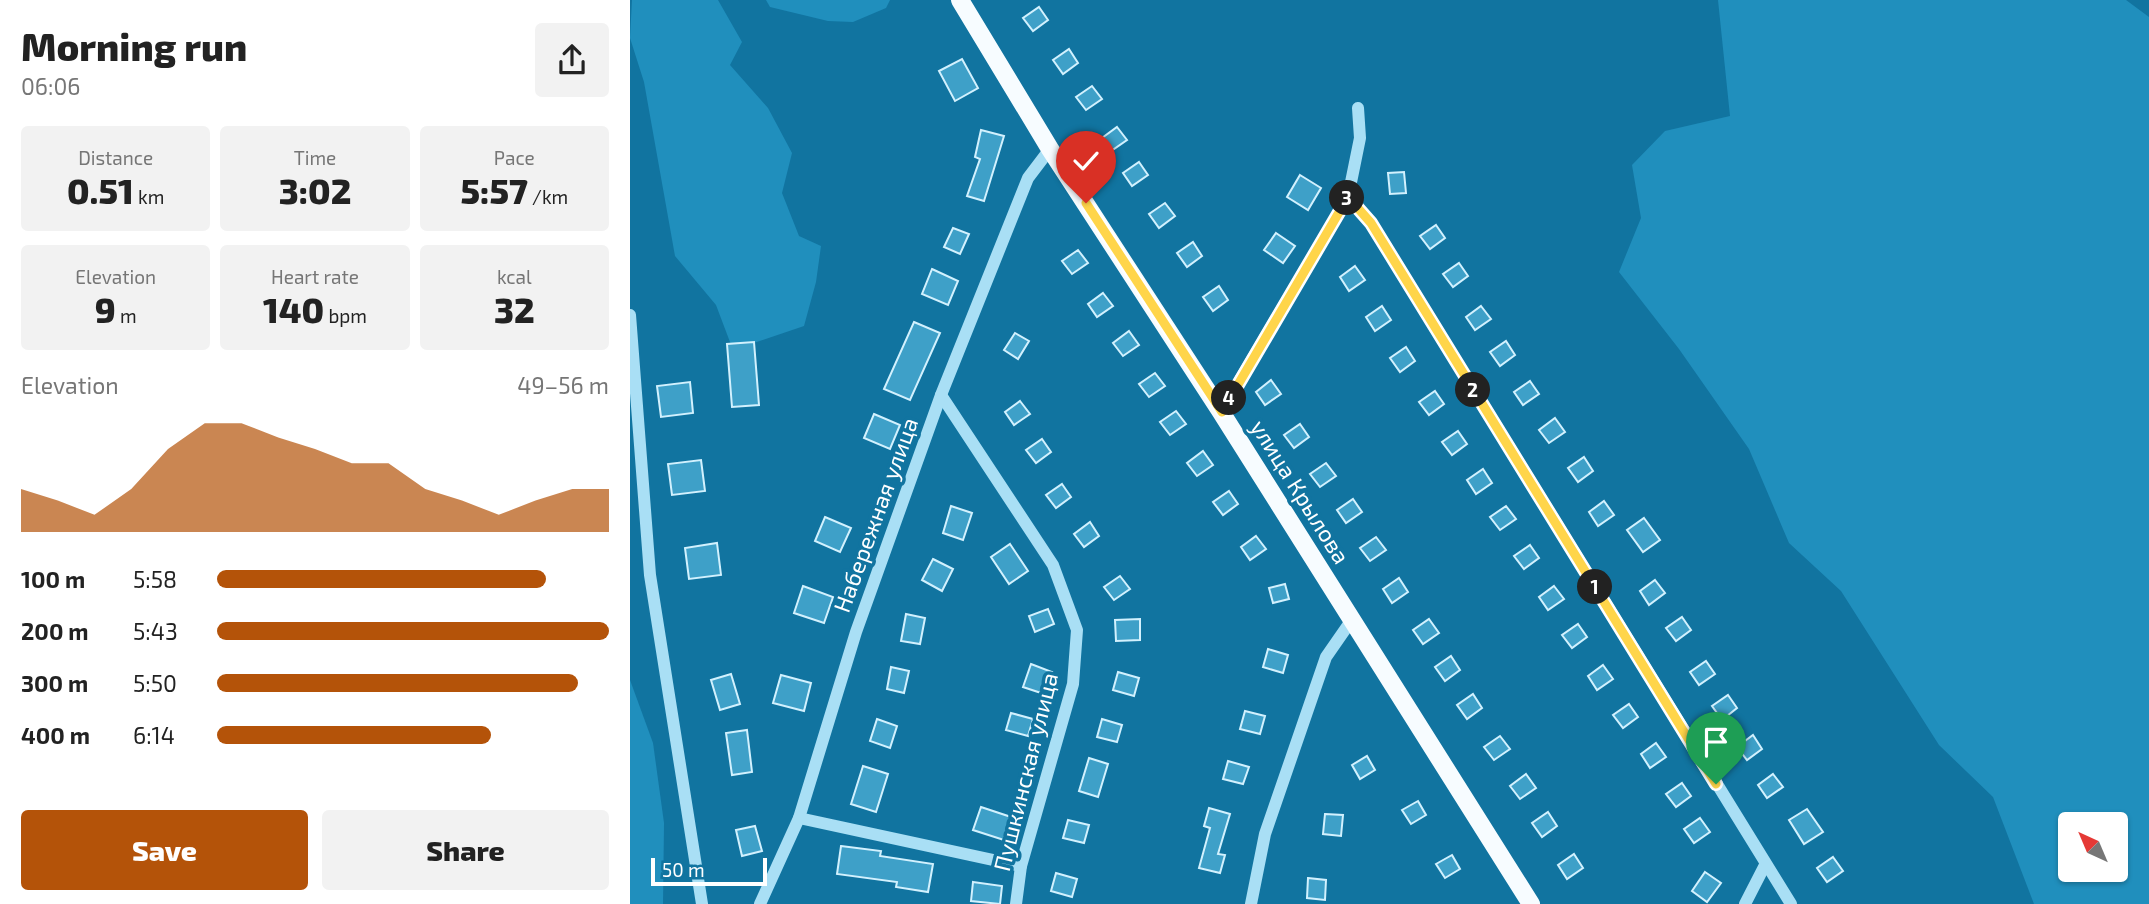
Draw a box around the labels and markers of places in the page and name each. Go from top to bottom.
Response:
pin [1056,131,1116,203]
pin: 3 [1330,180,1364,216]
pin: 2 [1456,372,1490,408]
pin: 4 [1212,380,1246,416]
pin: 1 [1578,570,1612,604]
pin [1686,712,1746,784]

